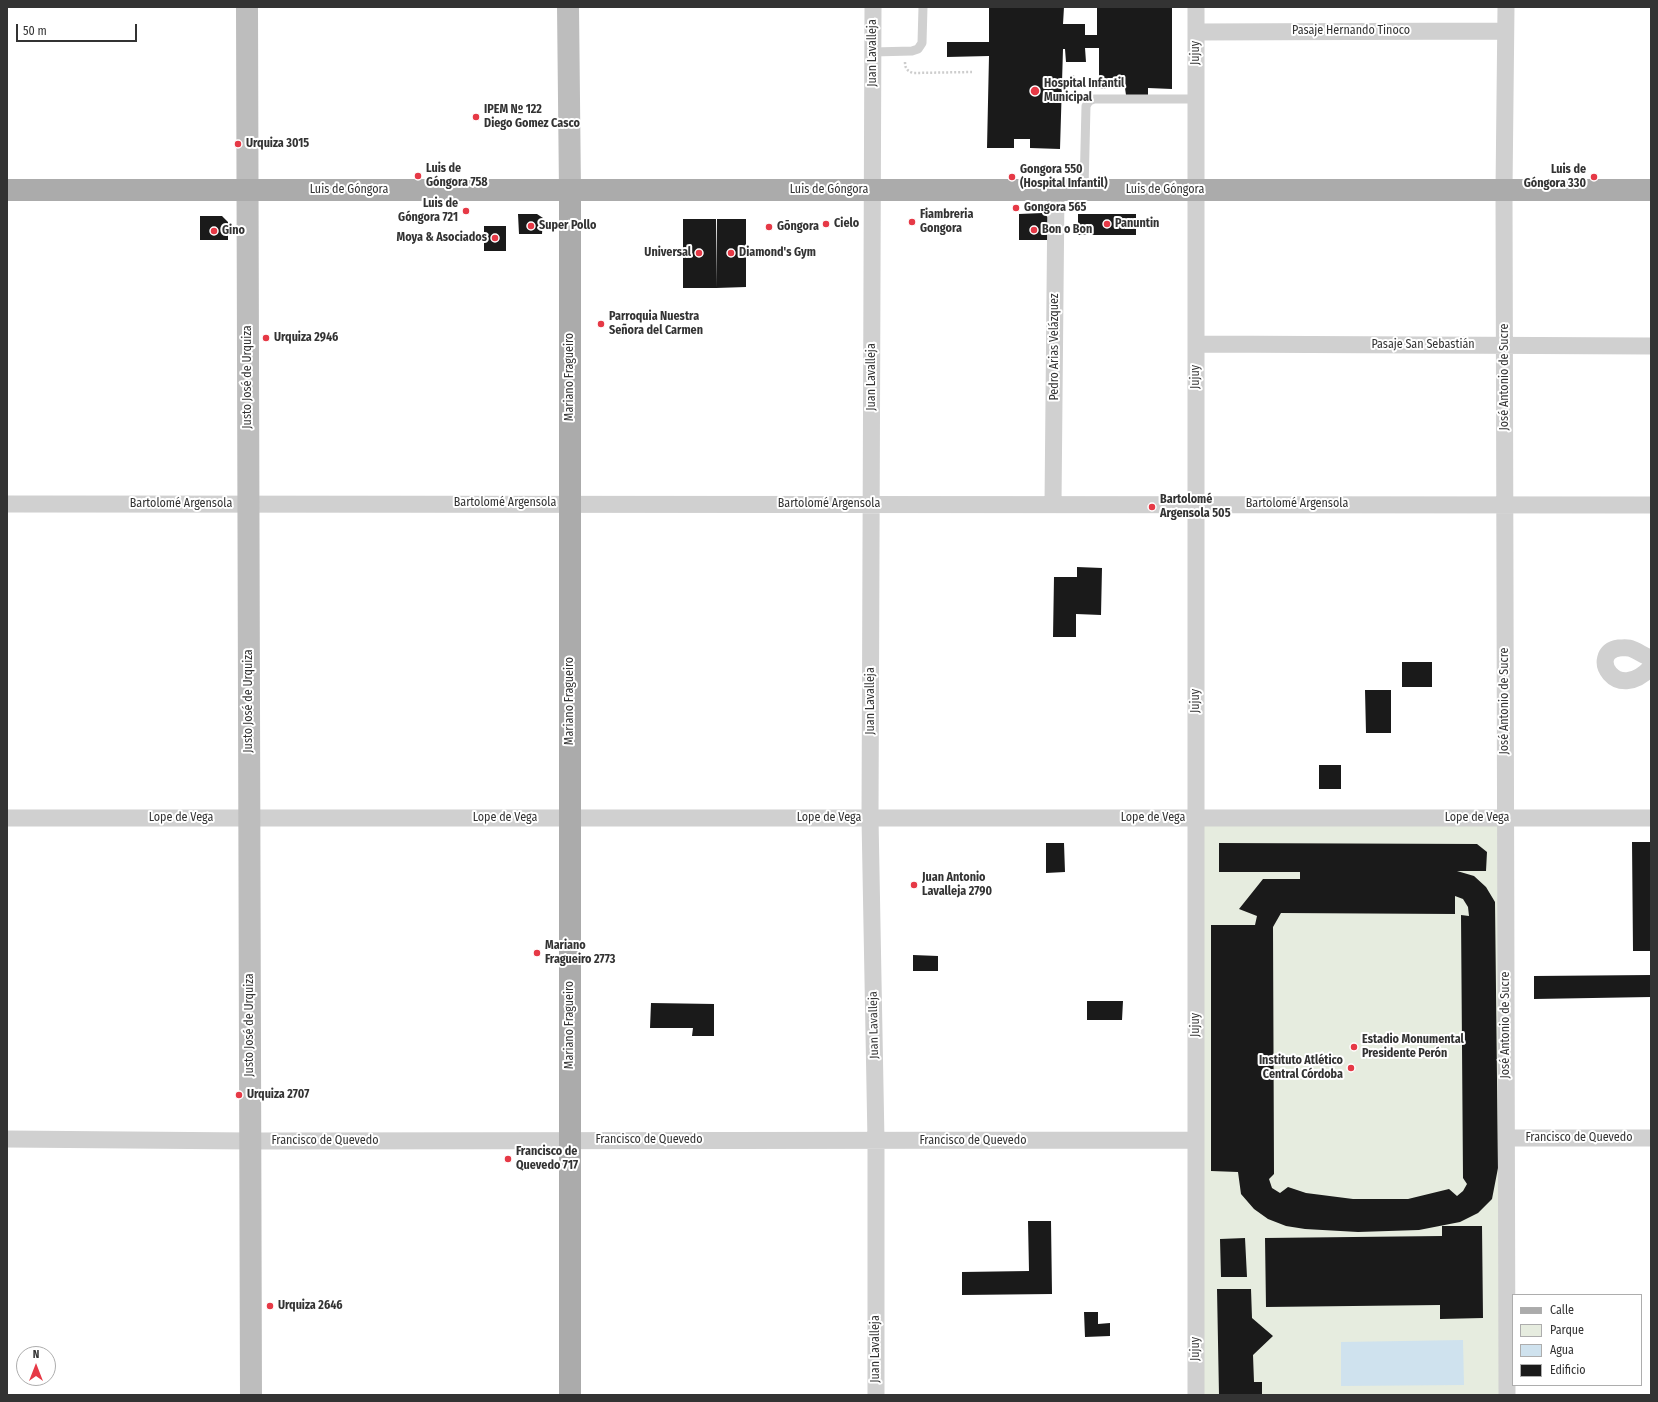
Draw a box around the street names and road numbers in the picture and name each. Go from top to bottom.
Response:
street label: Juan Lavalleja [866,19,880,87]
street label: Pasaje Hernando Tinoco [1292,24,1410,38]
street label: Jujuy [1189,41,1203,65]
street label: Luis de Góngora [310,183,388,197]
street label: Luis de Góngora [790,183,868,197]
street label: Luis de Góngora [1126,183,1204,197]
street label: Pedro Arias Velázquez [1048,293,1062,401]
street label: José Antonio de Sucre [1498,324,1512,430]
street label: Justo José de Urquiza [241,325,255,429]
street label: Mariano Fragueiro [563,333,577,421]
street label: Pasaje San Sebastián [1371,338,1475,352]
street label: Juan Lavalleja [865,343,879,411]
street label: Jujuy [1189,365,1203,389]
street label: Bartolomé Argensola [454,496,556,510]
street label: Bartolomé Argensola [130,497,232,511]
street label: Bartolomé Argensola [778,497,880,511]
street label: Bartolomé Argensola [1246,497,1348,511]
street label: José Antonio de Sucre [1498,648,1512,754]
street label: Justo José de Urquiza [242,649,256,753]
street label: Mariano Fragueiro [563,657,577,745]
street label: Juan Lavalleja [864,667,878,735]
street label: Jujuy [1189,689,1203,713]
street label: Lope de Vega [149,811,213,825]
street label: Lope de Vega [473,811,537,825]
street label: Lope de Vega [797,811,861,825]
street label: Lope de Vega [1121,811,1185,825]
street label: Lope de Vega [1445,811,1509,825]
street label: José Antonio de Sucre [1499,972,1513,1078]
street label: Justo José de Urquiza [243,973,257,1077]
street label: Mariano Fragueiro [563,981,577,1069]
street label: Juan Lavalleja [866,991,882,1059]
street label: Jujuy [1189,1013,1203,1037]
street label: Francisco de Quevedo [1525,1131,1633,1145]
street label: Francisco de Quevedo [595,1133,703,1147]
street label: Francisco de Quevedo [271,1134,379,1148]
street label: Francisco de Quevedo [919,1134,1027,1148]
street label: Juan Lavalleja [869,1315,883,1383]
street label: Jujuy [1189,1337,1203,1361]

